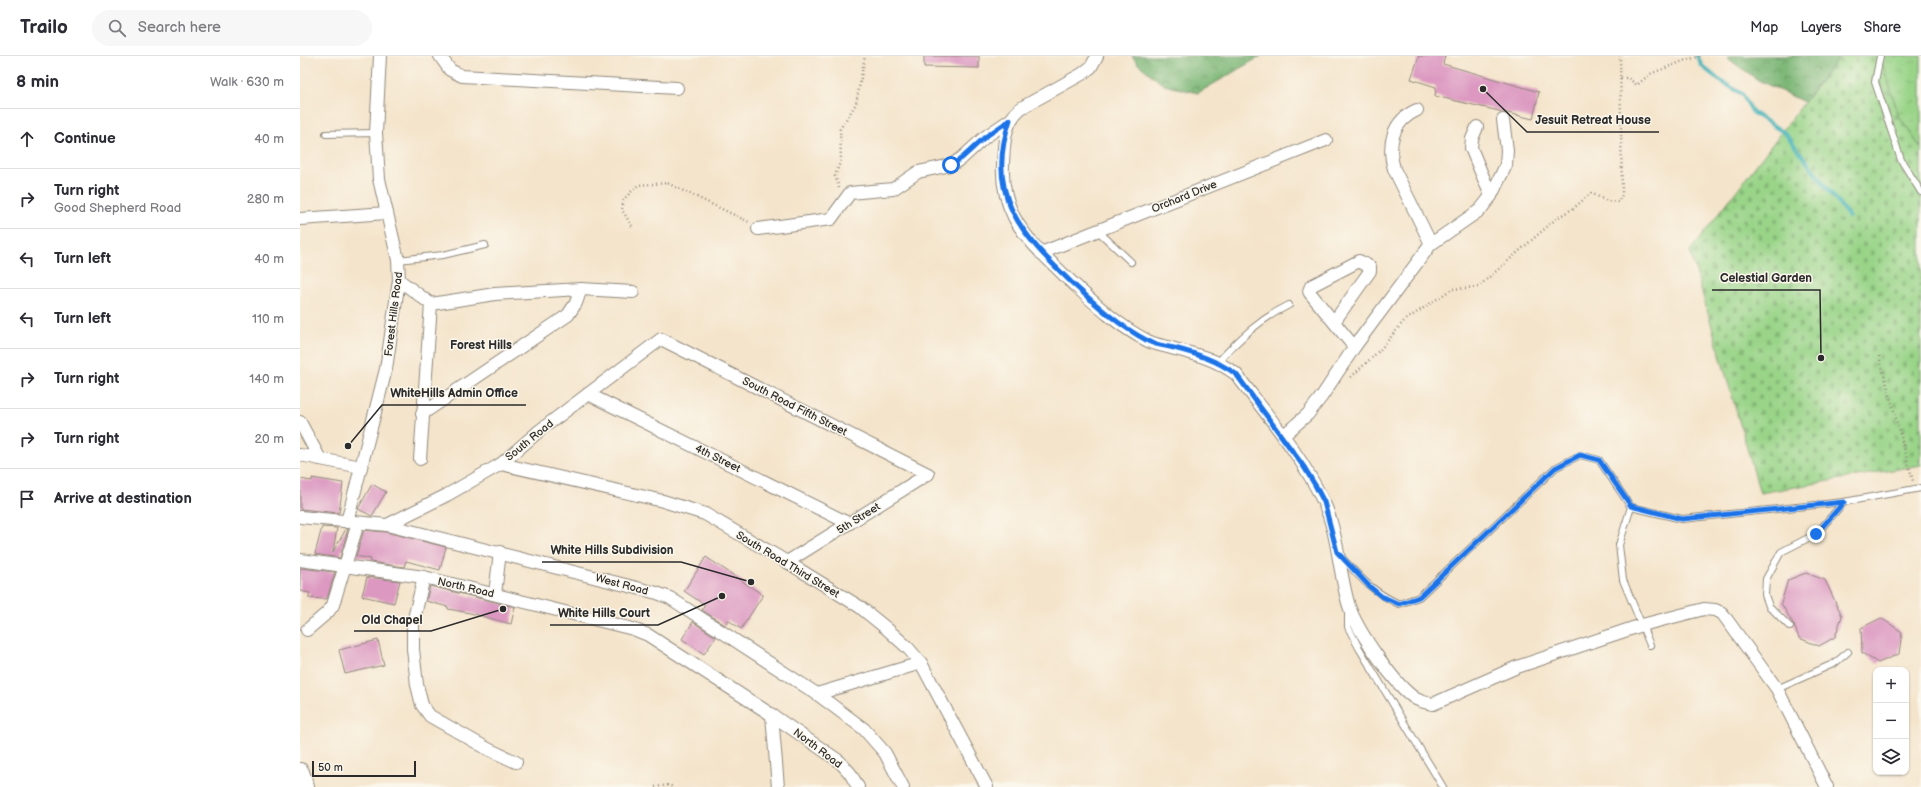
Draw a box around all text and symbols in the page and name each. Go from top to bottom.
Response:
search box [92,10,372,46]
text: Trailo [20,16,68,39]
icon: search [106,17,128,39]
text: Search here [138,18,221,37]
text: Map [1750,19,1778,36]
text: Layers [1800,19,1842,36]
text: Share [1864,19,1901,36]
text: 8 min [16,72,59,92]
text: Walk · 630 m [210,74,284,90]
callout: Jesuit Retreat House [1527,108,1659,132]
text: Jesuit Retreat House [1535,113,1651,128]
icon: ahead [16,128,38,150]
text: Continue [54,129,116,148]
text: 40 m [254,131,284,147]
route start [942,156,960,174]
street label: Orchard Drive [1150,177,1219,215]
text: Turn right [54,181,119,200]
icon: right [16,188,38,210]
text: 280 m [247,191,284,207]
text: Good Shepherd Road [54,200,181,216]
icon: left [16,248,38,270]
text: Turn left [54,249,111,268]
text: 40 m [254,251,284,267]
callout: Celestial Garden [1712,266,1820,290]
street label: Forest Hills Road [382,271,405,357]
text: Celestial Garden [1720,271,1812,286]
icon: left [16,308,38,330]
text: Turn left [54,309,111,328]
text: 110 m [252,311,284,327]
district label: Forest Hills [450,338,512,353]
icon: right [16,368,38,390]
text: Turn right [54,369,119,388]
text: 140 m [249,371,284,387]
street label: South Road Fifth Street [740,374,850,439]
callout: WhiteHills Admin Office [382,381,526,405]
text: WhiteHills Admin Office [390,386,518,401]
street label: South Road [503,417,556,464]
icon: right [16,428,38,450]
text: Turn right [54,429,119,448]
text: 20 m [254,431,284,447]
street label: 4th Street [693,442,743,475]
icon: arrive [16,488,38,510]
text: Arrive at destination [54,489,192,508]
street label: 5th Street [834,500,883,537]
route end [1807,525,1825,543]
street label: South Road Third Street [734,528,842,601]
callout: White Hills Subdivision [542,538,681,562]
text: White Hills Subdivision [550,543,674,558]
street label: West Road [594,571,650,598]
street label: North Road [436,575,495,600]
callout: White Hills Court [550,601,658,625]
text: White Hills Court [558,606,650,621]
callout: Old Chapel [354,607,431,631]
text: Old Chapel [362,613,422,628]
map controls [1873,667,1909,775]
button: + [1873,667,1909,703]
button: − [1873,703,1909,739]
street label: North Road [791,726,845,771]
button: layers [1873,739,1909,775]
scale bar [312,759,416,778]
text: 50 m [318,761,343,774]

